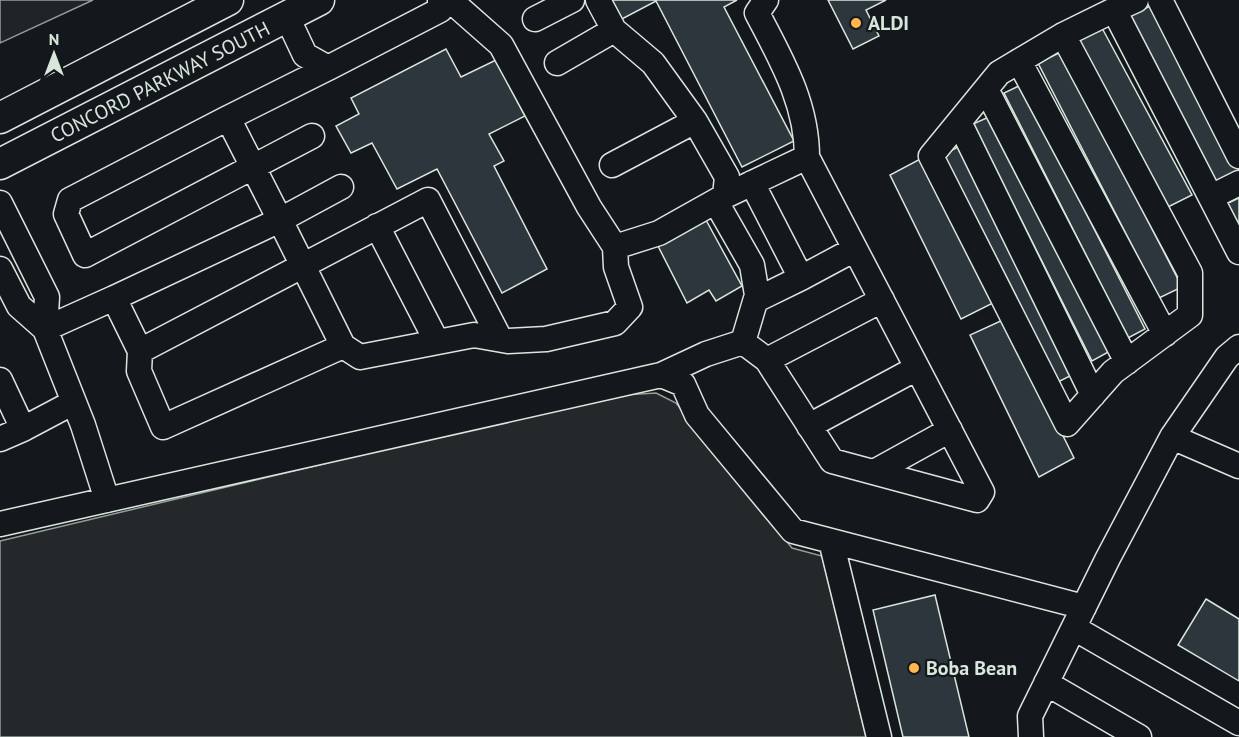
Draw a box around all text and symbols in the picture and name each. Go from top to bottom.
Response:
place label: ALDI [868,10,909,36]
street label: CONCORD PARKWAY SOUTH [46,16,274,148]
marker: ALDI [849,16,863,30]
north arrow [24,24,84,84]
place label: Boba Bean [926,655,1017,681]
marker: Boba Bean [907,661,921,675]

